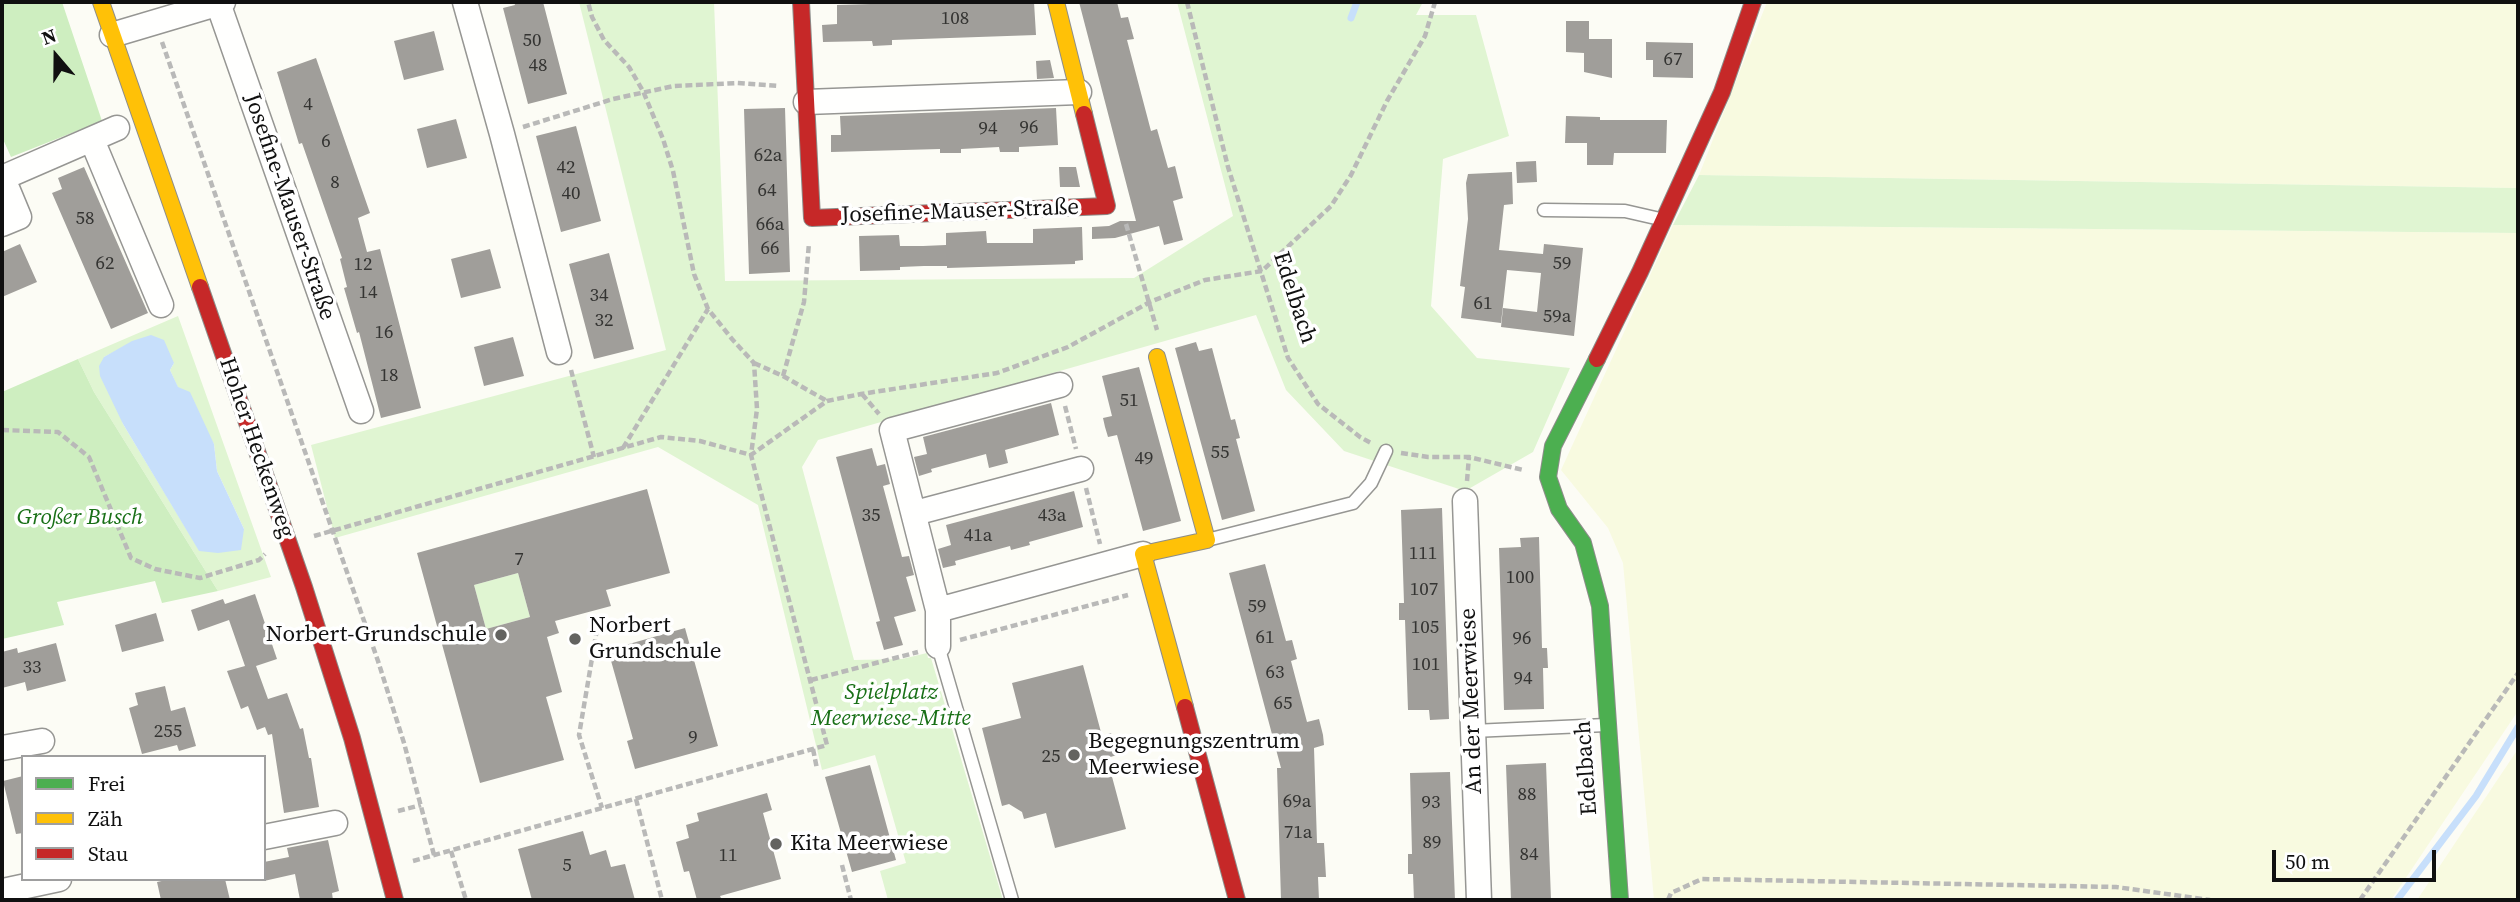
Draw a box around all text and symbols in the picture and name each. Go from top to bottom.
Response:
house number: 108 [941,8,969,30]
north arrow [21,21,91,91]
text: N [38,22,60,51]
house number: 50 [523,30,541,52]
house number: 67 [1664,49,1682,71]
house number: 48 [529,55,547,77]
street label: Josefine-Mauser-Straße [237,90,341,324]
house number: 4 [303,94,313,116]
house number: 96 [1020,117,1038,139]
house number: 94 [979,118,997,140]
house number: 6 [321,131,331,153]
house number: 62a [754,145,782,167]
house number: 42 [557,157,575,179]
house number: 8 [330,172,340,194]
house number: 64 [758,180,776,202]
house number: 40 [562,183,580,205]
street label: Josefine-Mauser-Straße [841,194,1079,230]
house number: 58 [76,208,94,230]
house number: 66a [756,214,784,236]
house number: 66 [761,238,779,260]
street label: Edelbach [1266,249,1322,347]
house number: 62 [96,253,114,275]
house number: 59 [1553,253,1571,275]
house number: 12 [354,254,372,276]
house number: 14 [359,282,377,304]
house number: 34 [590,285,608,307]
house number: 61 [1474,293,1492,315]
house number: 59a [1543,306,1571,328]
house number: 32 [595,310,613,332]
house number: 16 [375,322,393,344]
street label: Hoher Heckenweg [212,354,300,542]
house number: 18 [380,365,398,387]
house number: 51 [1120,390,1138,412]
house number: 55 [1211,442,1229,464]
house number: 49 [1135,448,1153,470]
park label: Großer Busch [17,504,143,532]
house number: 35 [862,505,880,527]
house number: 43a [1038,505,1066,527]
house number: 41a [964,525,992,547]
house number: 111 [1409,543,1437,565]
house number: 7 [514,549,524,571]
house number: 100 [1506,567,1534,589]
house number: 107 [1410,579,1438,601]
house number: 59 [1248,596,1266,618]
street label: An der Meerwiese [1455,608,1489,794]
place label: Norbert Grundschule [589,612,721,666]
house number: 105 [1411,617,1439,639]
place label: Norbert-Grundschule [266,621,487,649]
marker: Norbert-Grundschule [493,627,509,643]
house number: 61 [1256,627,1274,649]
house number: 96 [1513,628,1531,650]
marker: Norbert Grundschule [567,631,583,647]
house number: 101 [1412,654,1440,676]
house number: 33 [23,657,41,679]
house number: 63 [1266,662,1284,684]
house number: 94 [1514,668,1532,690]
park label: Spielplatz Meerwiese-Mitte [811,679,971,733]
house number: 65 [1274,693,1292,715]
street label: Edelbach [1570,720,1604,816]
house number: 255 [154,721,182,743]
house number: 9 [688,727,698,749]
place label: Begegnungszentrum Meerwiese [1088,728,1300,782]
house number: 25 [1042,746,1060,768]
marker: Begegnungszentrum Meerwiese [1066,747,1082,763]
legend [21,755,266,881]
text: Frei [88,769,125,798]
house number: 88 [1518,784,1536,806]
house number: 69a [1283,791,1311,813]
house number: 93 [1422,792,1440,814]
text: Zäh [88,804,123,833]
house number: 71a [1284,822,1312,844]
place label: Kita Meerwiese [790,830,948,858]
house number: 89 [1423,832,1441,854]
marker: Kita Meerwiese [768,836,784,852]
scale bar [2275,836,2440,880]
text: Stau [88,839,128,868]
house number: 84 [1520,844,1538,866]
house number: 11 [719,845,737,867]
text: 50 m [2285,847,2330,876]
house number: 5 [562,855,572,877]

